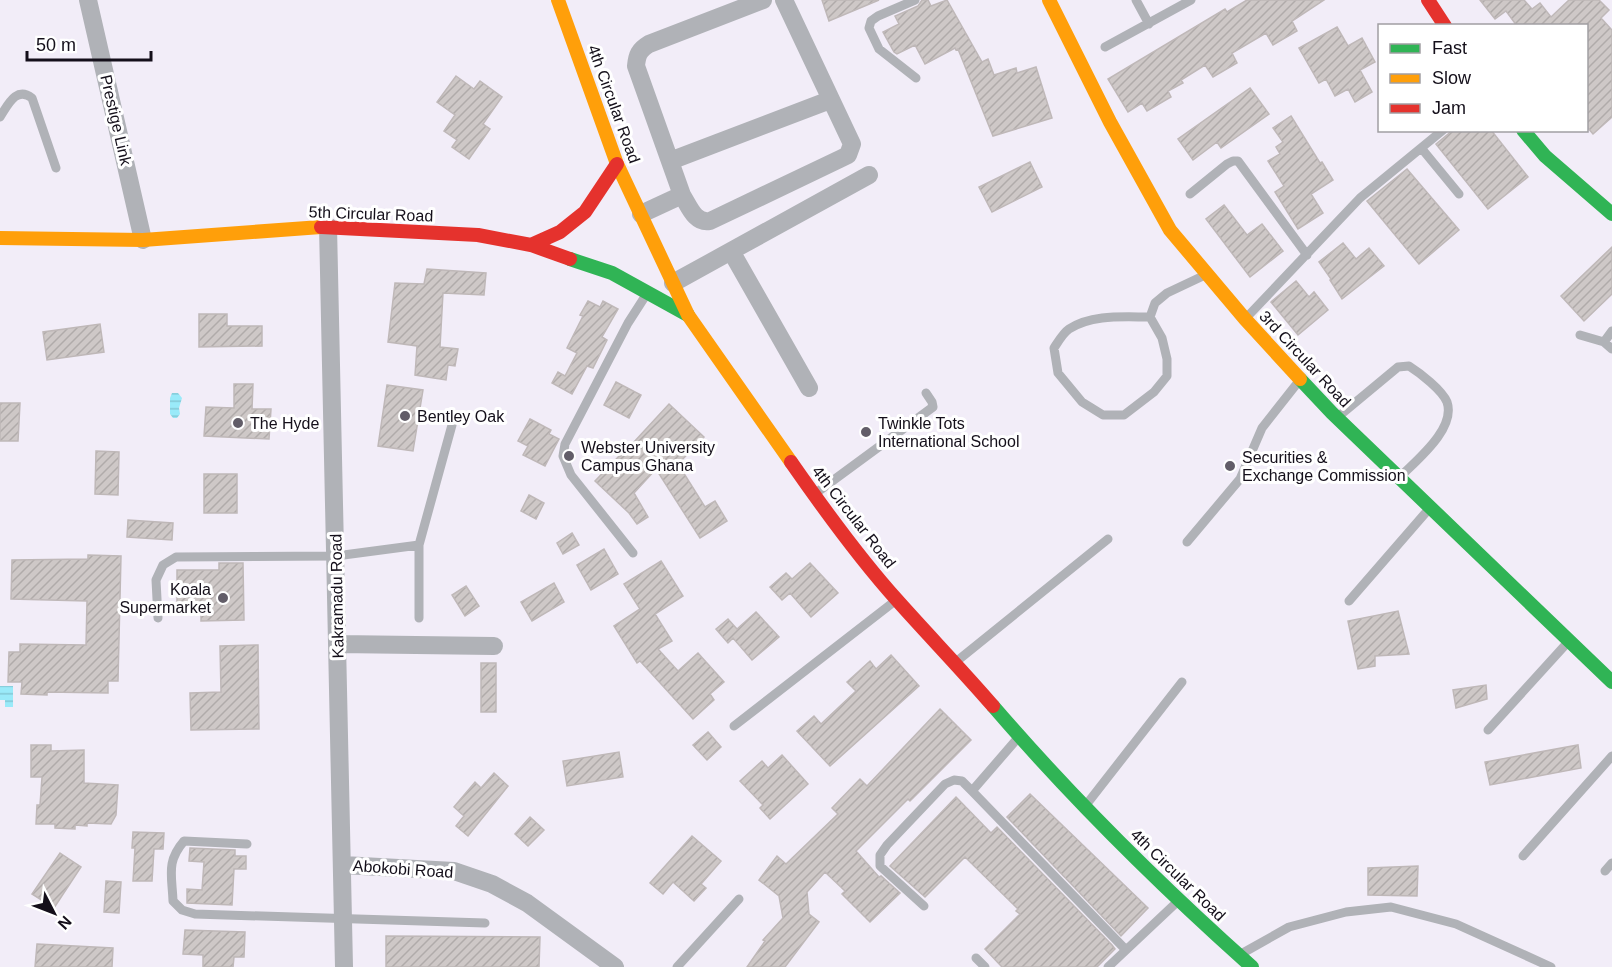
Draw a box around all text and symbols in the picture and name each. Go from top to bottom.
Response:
scale bar [27,24,152,62]
legend [1378,24,1588,132]
text: 50 m [36,35,76,55]
text: Fast [1432,38,1467,58]
street label: 4th Circular Road [585,43,643,165]
text: Slow [1432,68,1472,88]
street label: Prestige Link [97,73,135,168]
text: Jam [1432,98,1466,118]
street label: 5th Circular Road [308,203,434,225]
street label: 3rd Circular Road [1256,307,1354,411]
place label: Bentley Oak [417,408,505,425]
marker: Bentley Oak [398,409,412,423]
place label: The Hyde [250,415,319,432]
place label: Twinkle Tots International School [878,415,1019,450]
marker: The Hyde [231,416,245,430]
marker: Twinkle Tots International School [859,425,873,439]
place label: Webster University Campus Ghana [581,439,715,474]
marker: Webster University Campus Ghana [562,449,576,463]
place label: Securities & Exchange Commission [1242,449,1406,484]
marker: Securities & Exchange Commission [1223,459,1237,473]
street label: 4th Circular Road [809,463,899,571]
street label: Kakramadu Road [327,534,347,658]
place label: Koala Supermarket [119,581,212,616]
marker: Koala Supermarket [216,591,230,605]
street label: 4th Circular Road [1127,826,1229,924]
street label: Abokobi Road [352,857,454,881]
north arrow [24,883,84,943]
text: N [55,913,75,933]

